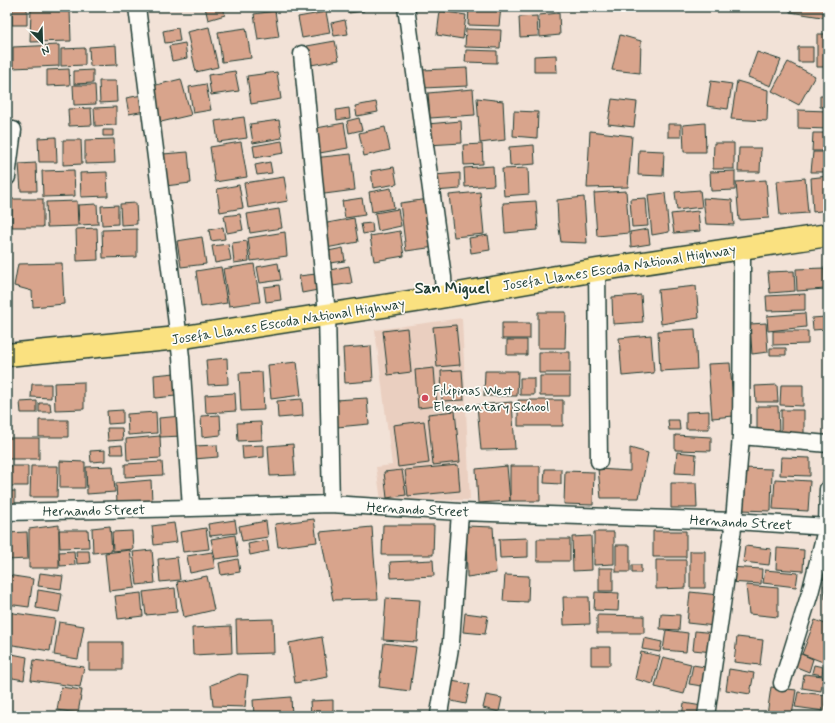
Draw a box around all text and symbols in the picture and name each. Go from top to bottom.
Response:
north arrow [22,22,62,62]
text: N [39,42,52,58]
street label: Josefa Llanes Escoda National Highway [501,241,737,295]
district label: San Miguel [415,278,489,300]
street label: Josefa Llanes Escoda National Highway [170,295,406,349]
place label: Filipinas West Elementary School [433,382,549,416]
marker: Filipinas West Elementary School [420,393,430,403]
street label: Hernando Street [366,498,470,522]
street label: Hernando Street [43,501,146,521]
street label: Hernando Street [689,511,793,535]

